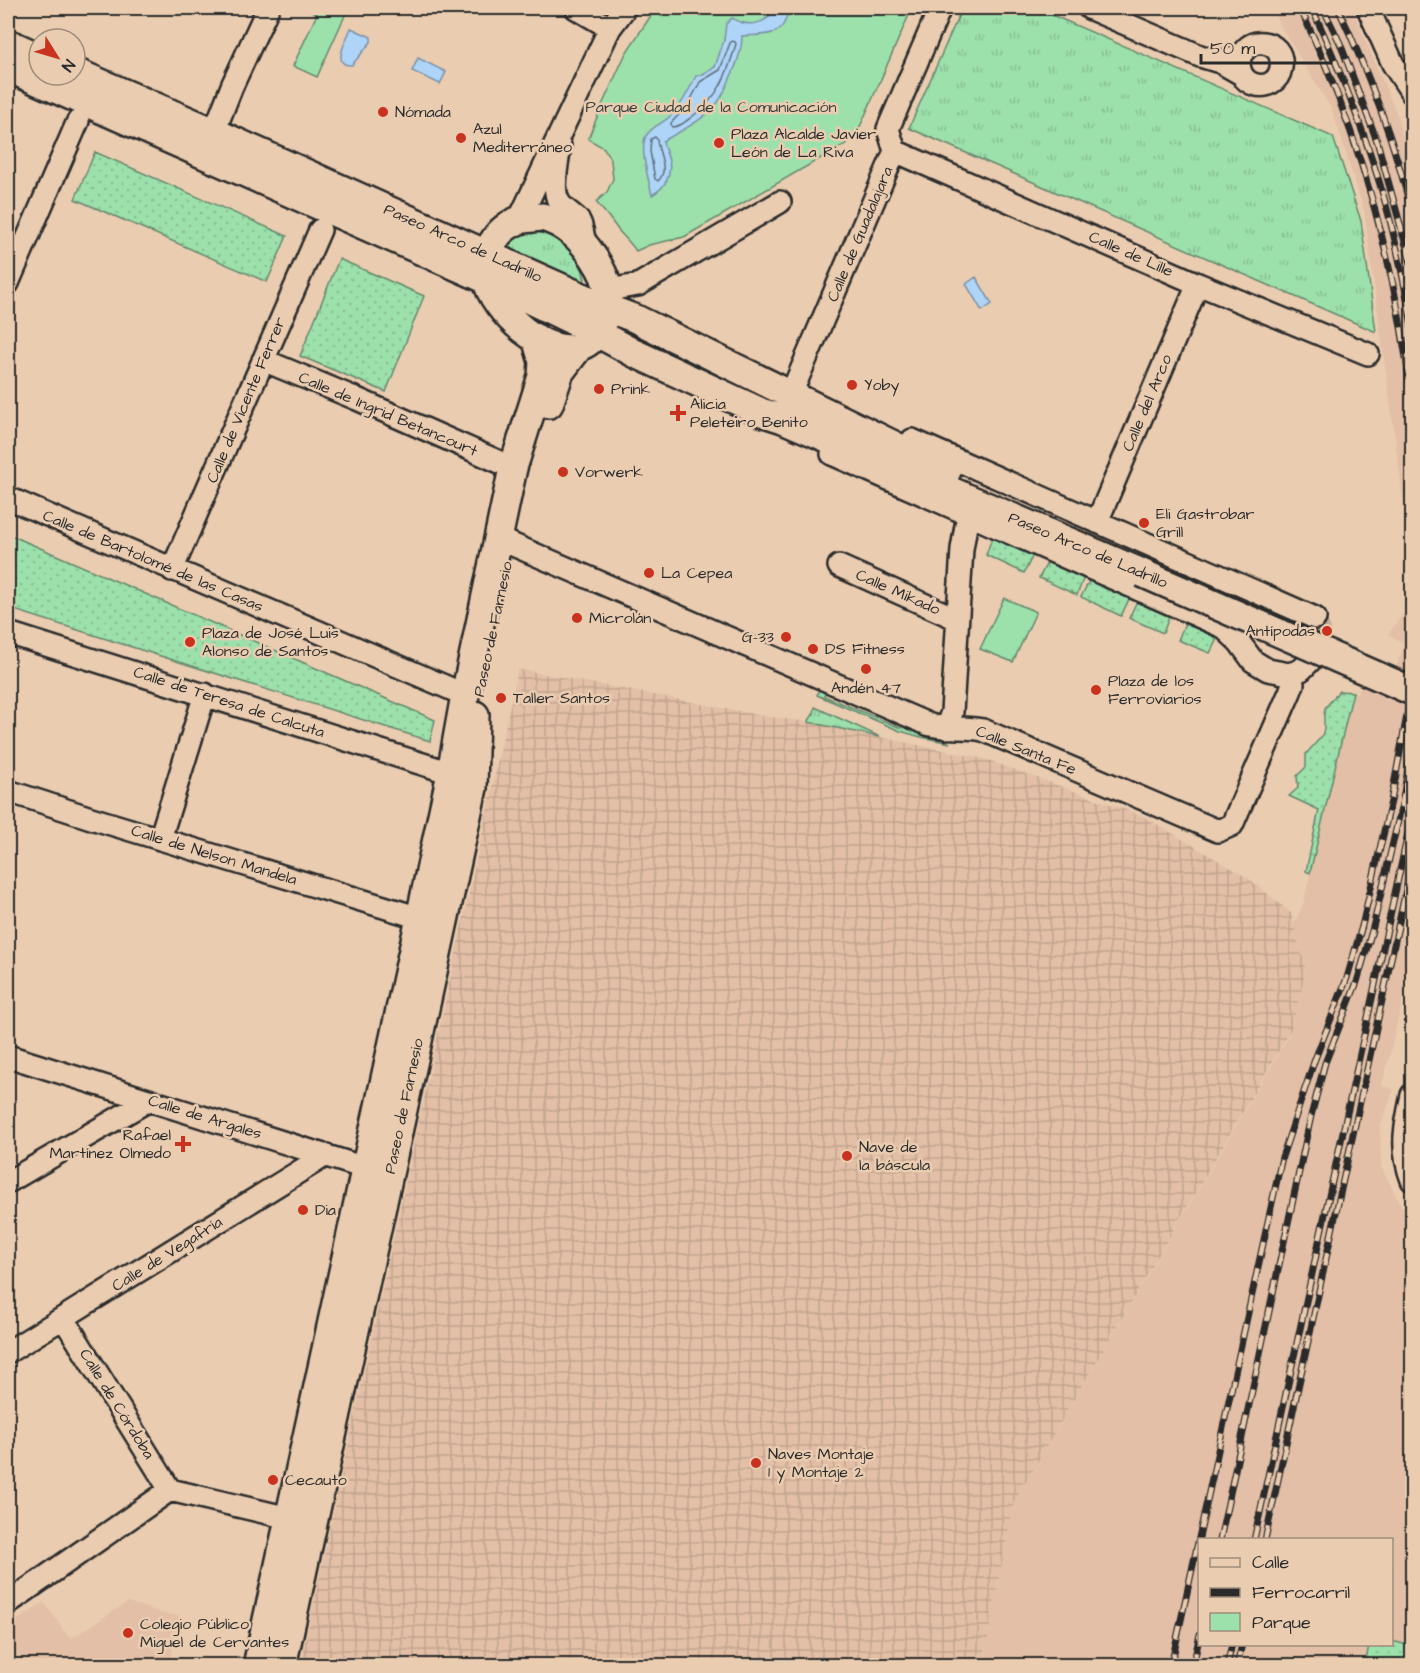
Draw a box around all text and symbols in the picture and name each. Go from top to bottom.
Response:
north arrow [27,27,87,87]
scale bar [1201,27,1332,65]
text: 50 m [1210,36,1255,61]
text: N [56,55,80,76]
park label: Parque Ciudad de la Comunicación [586,96,836,118]
place label: Nómada [395,101,451,123]
marker: Nómada [376,105,390,119]
place label: Azul Mediterráneo [473,118,572,158]
place label: Plaza Alcalde Javier León de La Riva [731,123,876,163]
marker: Azul Mediterráneo [454,131,468,145]
marker: Plaza Alcalde Javier León de La Riva [712,136,726,150]
street label: Calle de Guadalajara [822,163,898,305]
street label: Paseo Arco de Ladrillo [380,198,546,288]
street label: Calle de Lille [1085,226,1177,282]
street label: Calle de Vicente Ferrer [201,313,291,486]
street label: Calle del Arco [1117,351,1177,455]
street label: Calle de Ingrid Betancourt [295,366,481,463]
place label: Yoby [864,374,900,397]
place label: Prink [611,378,650,400]
marker: Yoby [845,378,859,392]
marker: Prink [592,382,606,396]
place label: Alicia Peleteiro Benito [690,393,808,433]
marker: Alicia Peleteiro Benito [671,406,685,420]
place label: Vorwerk [575,461,643,483]
marker: Vorwerk [556,465,570,479]
place label: Eli Gastrobar Grill [1156,503,1254,543]
street label: Calle de Bartolomé de las Casas [39,504,267,618]
street label: Paseo Arco de Ladrillo [1005,506,1171,594]
marker: Eli Gastrobar Grill [1137,516,1151,530]
street label: Paseo de Farnesio [468,559,518,699]
place label: La Cepea [661,562,732,584]
street label: Calle Mikado [852,564,944,620]
marker: La Cepea [642,566,656,580]
place label: Microlán [589,607,651,629]
marker: Microlán [570,611,584,625]
place label: Antípodas [1246,620,1315,642]
place label: Plaza de José Luis Alonso de Santos [202,622,339,662]
marker: Antípodas [1320,624,1334,638]
place label: G-33 [742,626,774,648]
marker: G-33 [779,630,793,644]
marker: Plaza de José Luis Alonso de Santos [183,635,197,649]
place label: DS Fitness [825,638,905,660]
marker: DS Fitness [806,642,820,656]
street label: Calle de Teresa de Calcuta [131,661,327,743]
marker: Andén 47 [859,662,873,676]
place label: Plaza de los Ferroviarios [1108,670,1202,710]
place label: Andén 47 [831,677,901,699]
marker: Plaza de los Ferroviarios [1089,683,1103,697]
place label: Taller Santos [513,687,610,709]
marker: Taller Santos [494,691,508,705]
street label: Calle Santa Fe [972,720,1080,780]
street label: Calle de Nelson Mandela [128,819,300,891]
street label: Paseo de Farnesio [379,1036,429,1176]
street label: Calle de Argales [145,1089,264,1146]
place label: Rafael Martínez Olmedo [49,1124,171,1164]
place label: Nave de la báscula [859,1136,930,1176]
marker: Rafael Martínez Olmedo [176,1137,190,1151]
marker: Nave de la báscula [840,1149,854,1163]
place label: Dia [315,1199,336,1221]
marker: Dia [296,1203,310,1217]
street label: Calle de Vegafría [107,1211,227,1298]
street label: Calle de Córdoba [74,1345,160,1463]
place label: Naves Montaje 1 y Montaje 2 [768,1443,874,1484]
marker: Naves Montaje 1 y Montaje 2 [749,1456,763,1470]
place label: Cecauto [285,1469,347,1491]
marker: Cecauto [266,1473,280,1487]
legend [1198,1538,1393,1646]
text: Calle [1252,1550,1290,1575]
text: Ferrocarril [1252,1580,1350,1605]
text: Parque [1252,1610,1311,1635]
place label: Colegio Público Miguel de Cervantes [140,1613,289,1654]
marker: Colegio Público Miguel de Cervantes [121,1626,135,1640]

